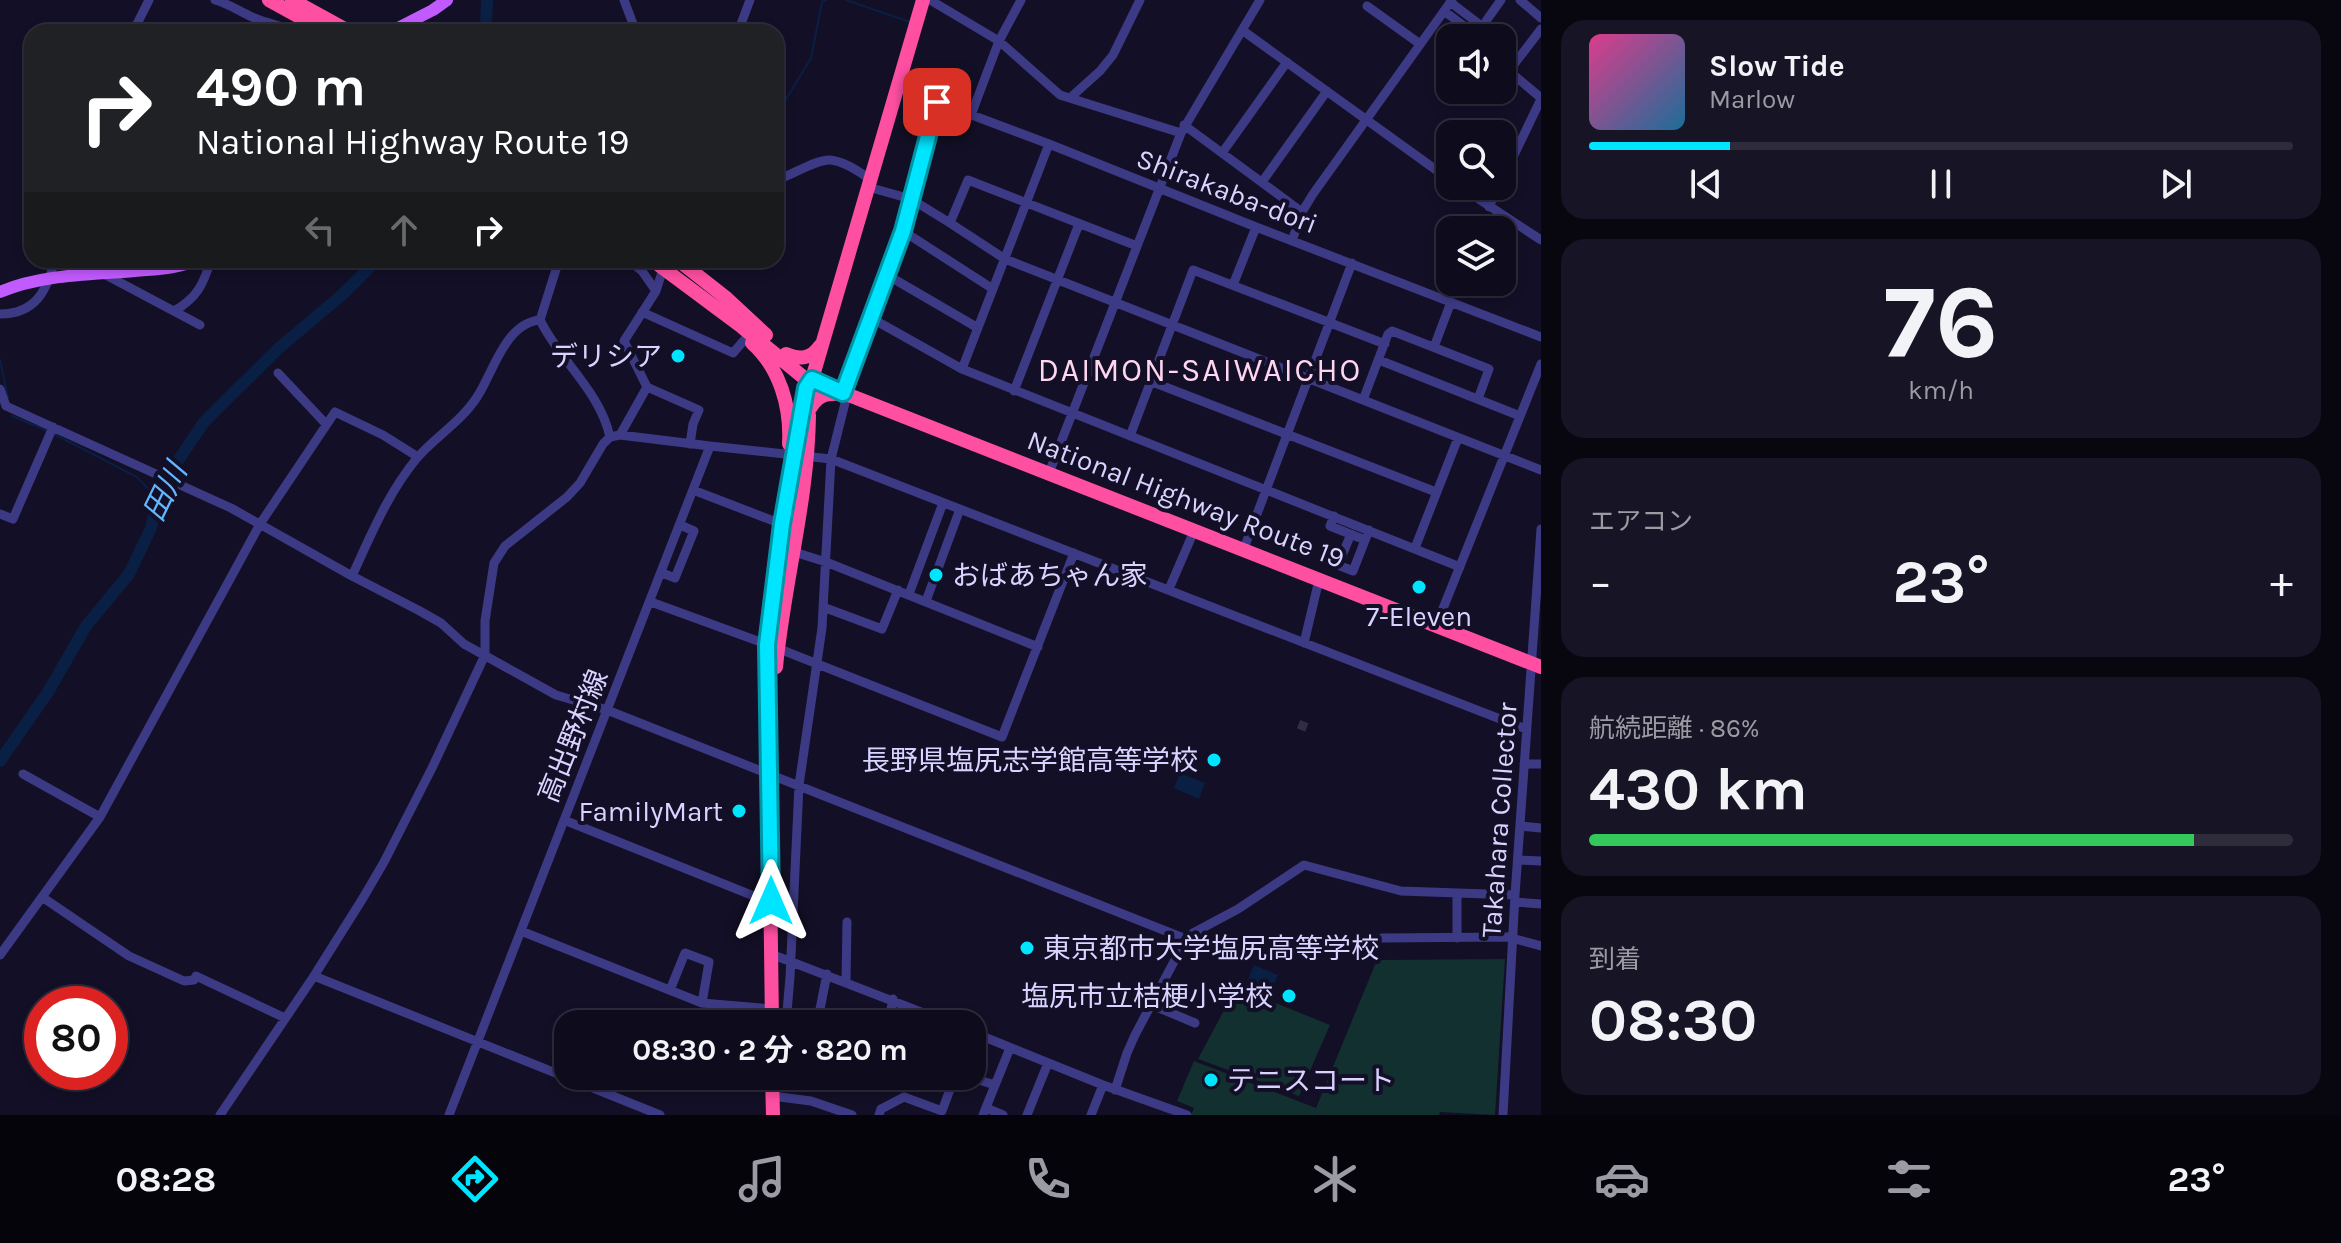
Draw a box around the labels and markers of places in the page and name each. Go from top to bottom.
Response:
pin [903,68,971,136]
place label: デリシア [550,340,662,373]
marker: デリシア [669,347,687,365]
place label: おばあちゃん家 [952,559,1148,592]
marker: おばあちゃん家 [927,566,945,584]
marker: 7-Eleven [1410,578,1428,596]
place label: 7-Eleven [1366,600,1472,633]
place label: 長野県塩尻志学館高等学校 [862,744,1198,777]
marker: 長野県塩尻志学館高等学校 [1205,751,1223,769]
place label: FamilyMart [578,795,723,828]
marker: FamilyMart [730,802,748,820]
place label: 東京都市大学塩尻高等学校 [1043,932,1379,965]
marker: 東京都市大学塩尻高等学校 [1018,939,1036,957]
place label: 塩尻市立桔梗小学校 [1021,980,1273,1013]
marker: 塩尻市立桔梗小学校 [1280,987,1298,1005]
place label: テニスコート [1227,1064,1395,1097]
marker: テニスコート [1202,1071,1220,1089]

